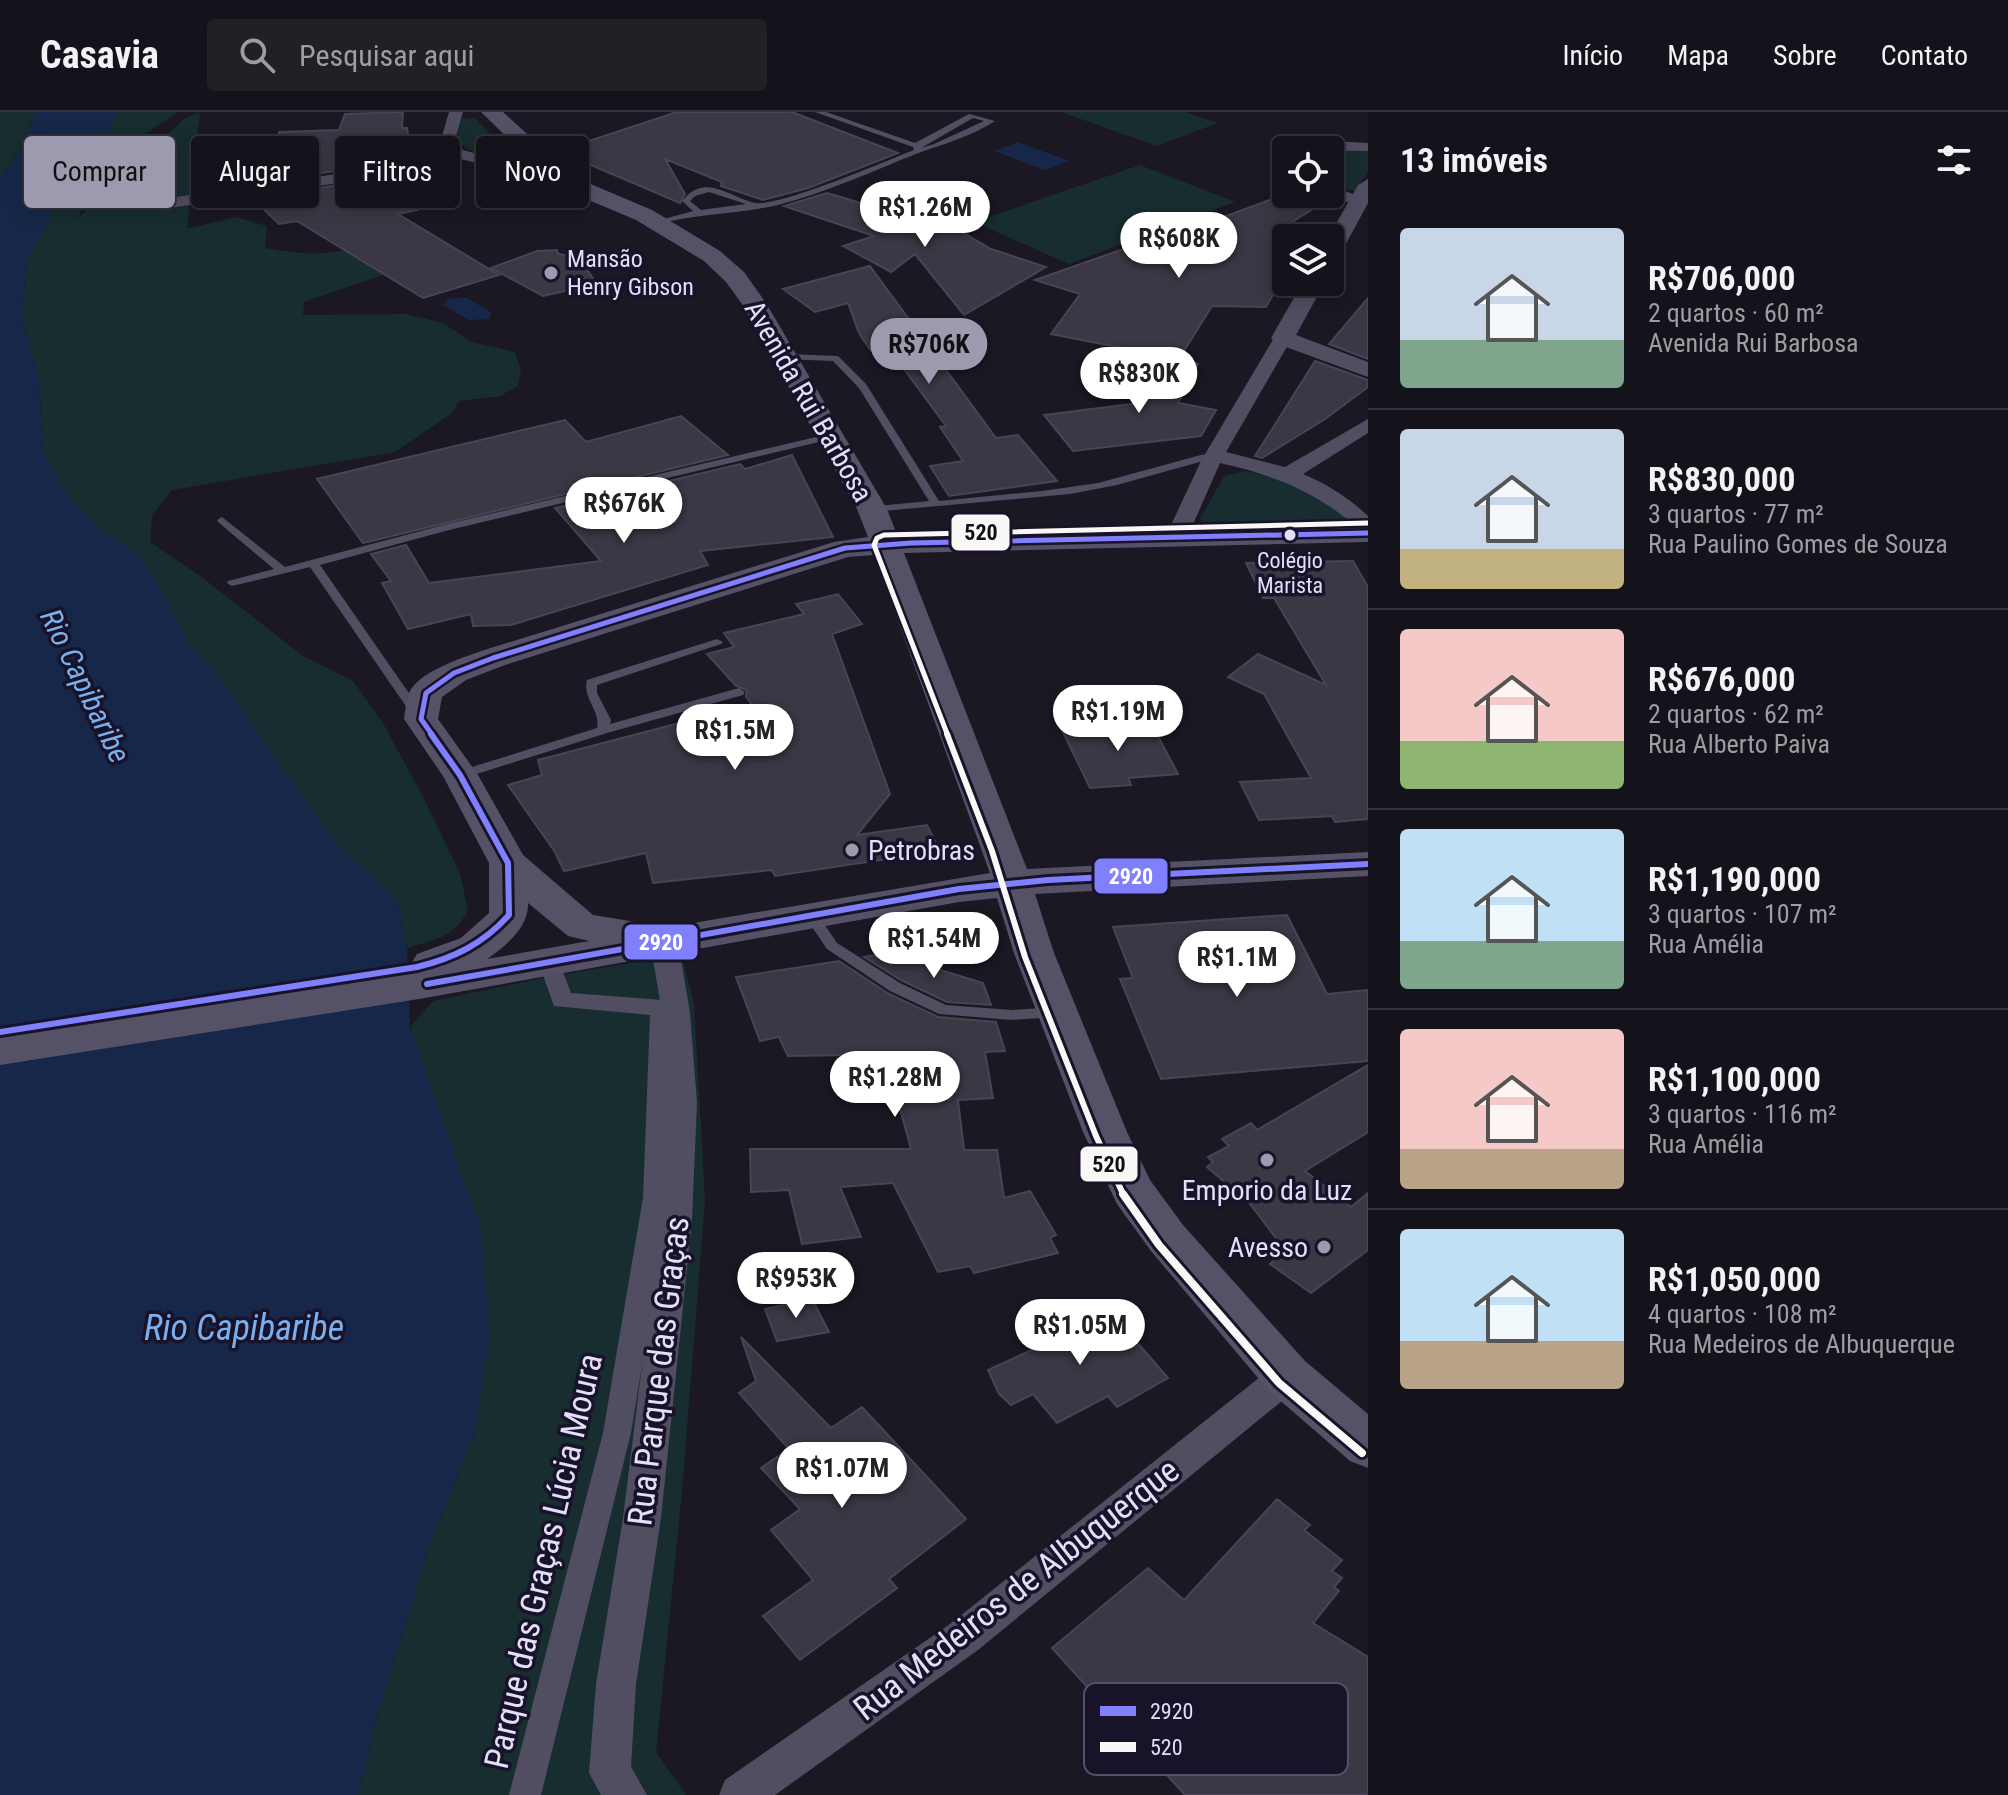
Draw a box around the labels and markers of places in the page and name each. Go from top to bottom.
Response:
pin: R$1.26M [851,181,999,249]
pin: R$608K [1114,212,1244,280]
place label: Mansão Henry Gibson [567,245,694,301]
marker: Mansão Henry Gibson [542,264,560,282]
pin: R$706K [864,318,994,386]
pin: R$830K [1074,347,1204,415]
pin: R$676K [559,477,689,545]
marker: Colégio Marista [1282,527,1298,543]
place label: Colégio Marista [1257,548,1323,598]
pin: R$1.19M [1044,685,1192,753]
pin: R$1.5M [670,704,800,772]
place label: Petrobras [868,834,975,867]
marker: Petrobras [843,841,861,859]
pin: R$1.54M [860,912,1008,980]
pin: R$1.1M [1172,931,1302,999]
pin: R$1.28M [821,1051,969,1119]
marker: Emporio da Luz [1258,1151,1276,1169]
place label: Emporio da Luz [1182,1174,1352,1207]
place label: Avesso [1228,1231,1308,1264]
marker: Avesso [1315,1238,1333,1256]
pin: R$953K [731,1252,861,1320]
pin: R$1.05M [1006,1299,1154,1367]
pin: R$1.07M [768,1442,916,1510]

